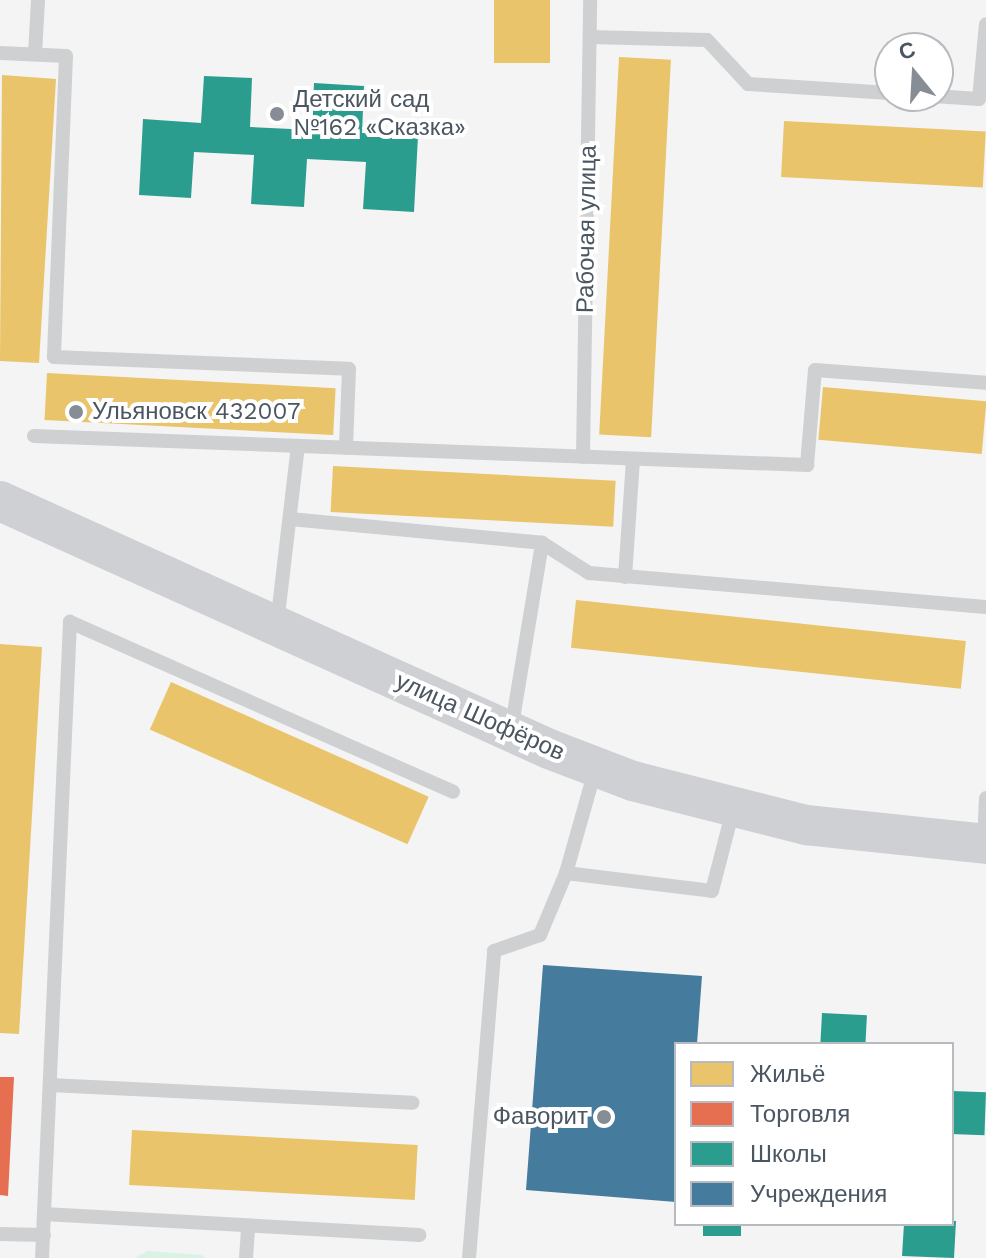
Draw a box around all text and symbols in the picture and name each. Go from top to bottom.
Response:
north arrow [874,32,954,112]
text: С [896,36,918,65]
place label: Детский сад №162 «Сказка» [293,86,466,142]
marker: Детский сад №162 «Сказка» [268,105,286,123]
street label: Рабочая улица [571,145,603,313]
place label: Ульяновск 432007 [92,398,300,426]
marker: Ульяновск 432007 [67,403,85,421]
street label: улица Шофёров [391,667,569,767]
legend [674,1042,954,1226]
text: Жильё [750,1060,825,1088]
text: Торговля [750,1100,850,1128]
place label: Фаворит [493,1103,588,1131]
marker: Фаворит [595,1108,613,1126]
text: Школы [750,1140,827,1168]
text: Учреждения [750,1180,887,1208]

